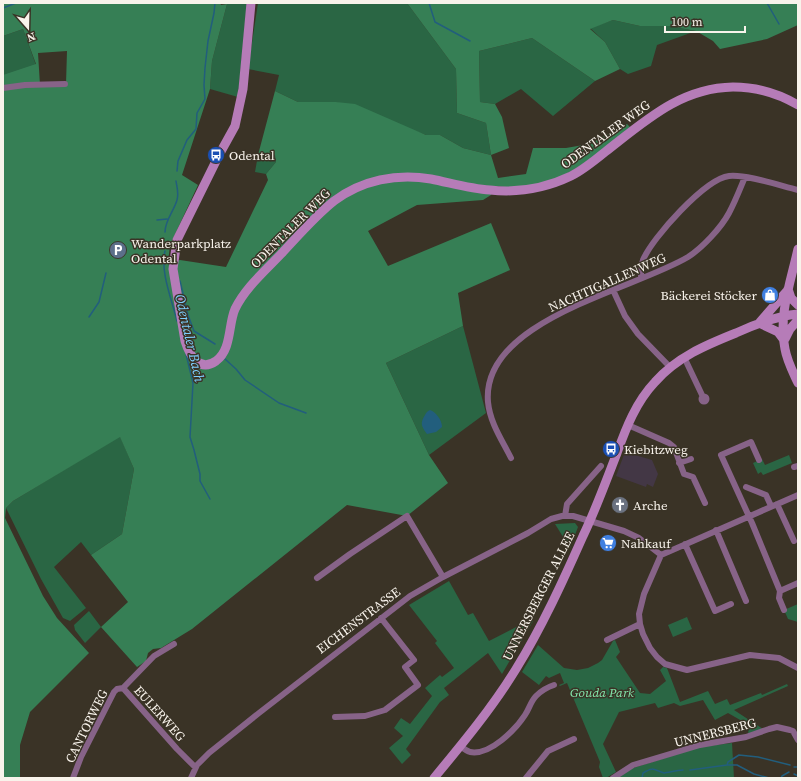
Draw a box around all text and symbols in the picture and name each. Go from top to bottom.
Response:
north arrow [8,8,48,48]
scale bar [665,8,745,34]
text: 100 m [671,14,703,30]
text: N [25,29,38,45]
street label: ODENTALER WEG [557,96,653,172]
bus stop icon: Odental [206,145,226,165]
place label: Odental [229,147,275,164]
street label: ODENTALER WEG [247,185,334,272]
place label: Wanderparkplatz Odental [131,235,231,267]
parking icon: Wanderparkplatz Odental [108,240,128,260]
street label: NACHTIGALLENWEG [546,249,669,316]
shop icon: Bäckerei Stöcker [760,285,780,305]
place label: Bäckerei Stöcker [661,287,757,304]
water label: Odentaler Bach [170,292,210,384]
bus stop icon: Kiebitzweg [601,439,621,459]
place label: Kiebitzweg [624,441,688,458]
church icon: Arche [610,495,630,515]
place label: Arche [633,497,668,514]
street label: UNNERSBERGER ALLEE [499,529,578,663]
supermarket icon: Nahkauf [598,533,618,553]
place label: Nahkauf [621,535,672,552]
street label: EICHENSTRASSE [313,583,404,657]
street label: EULERWEG [130,682,189,745]
park label: Gouda Park [570,684,635,701]
street label: CANTORWEG [61,686,112,766]
street label: UNNERSBERG [672,714,758,751]

